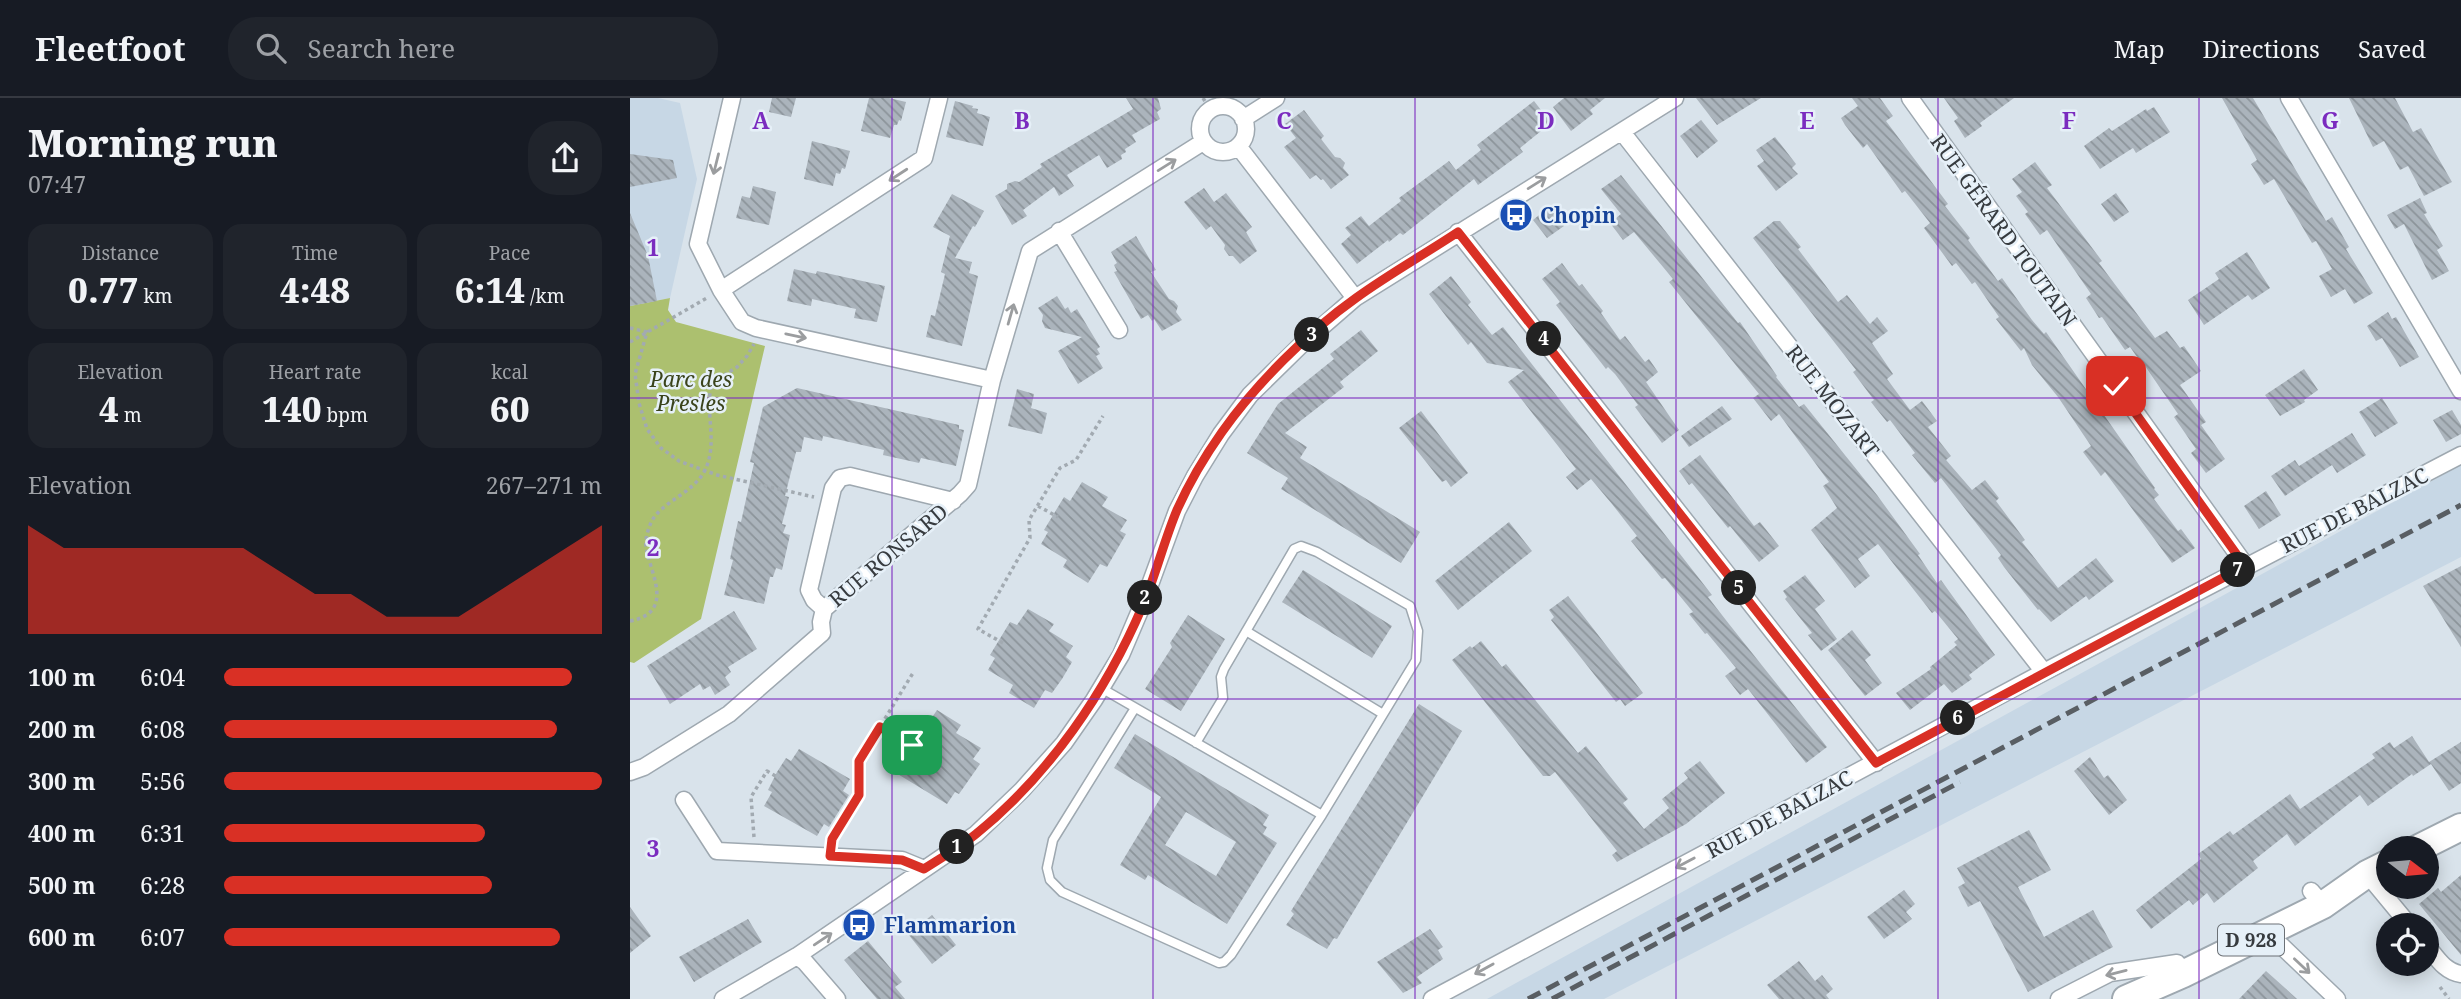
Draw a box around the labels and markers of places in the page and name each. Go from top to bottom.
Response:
bus stop icon: Chopin [1497,196,1535,234]
place label: Chopin [1540,201,1616,229]
pin: 3 [1294,317,1330,352]
pin: 4 [1527,322,1562,356]
pin [2086,356,2146,416]
pin: 7 [2220,552,2256,588]
pin: 5 [1722,570,1756,606]
pin: 2 [1128,580,1162,616]
pin: 6 [1940,700,1976,736]
pin [882,715,942,775]
pin: 1 [940,830,974,864]
bus stop icon: Flammarion [840,906,878,944]
place label: Flammarion [884,911,1016,939]

